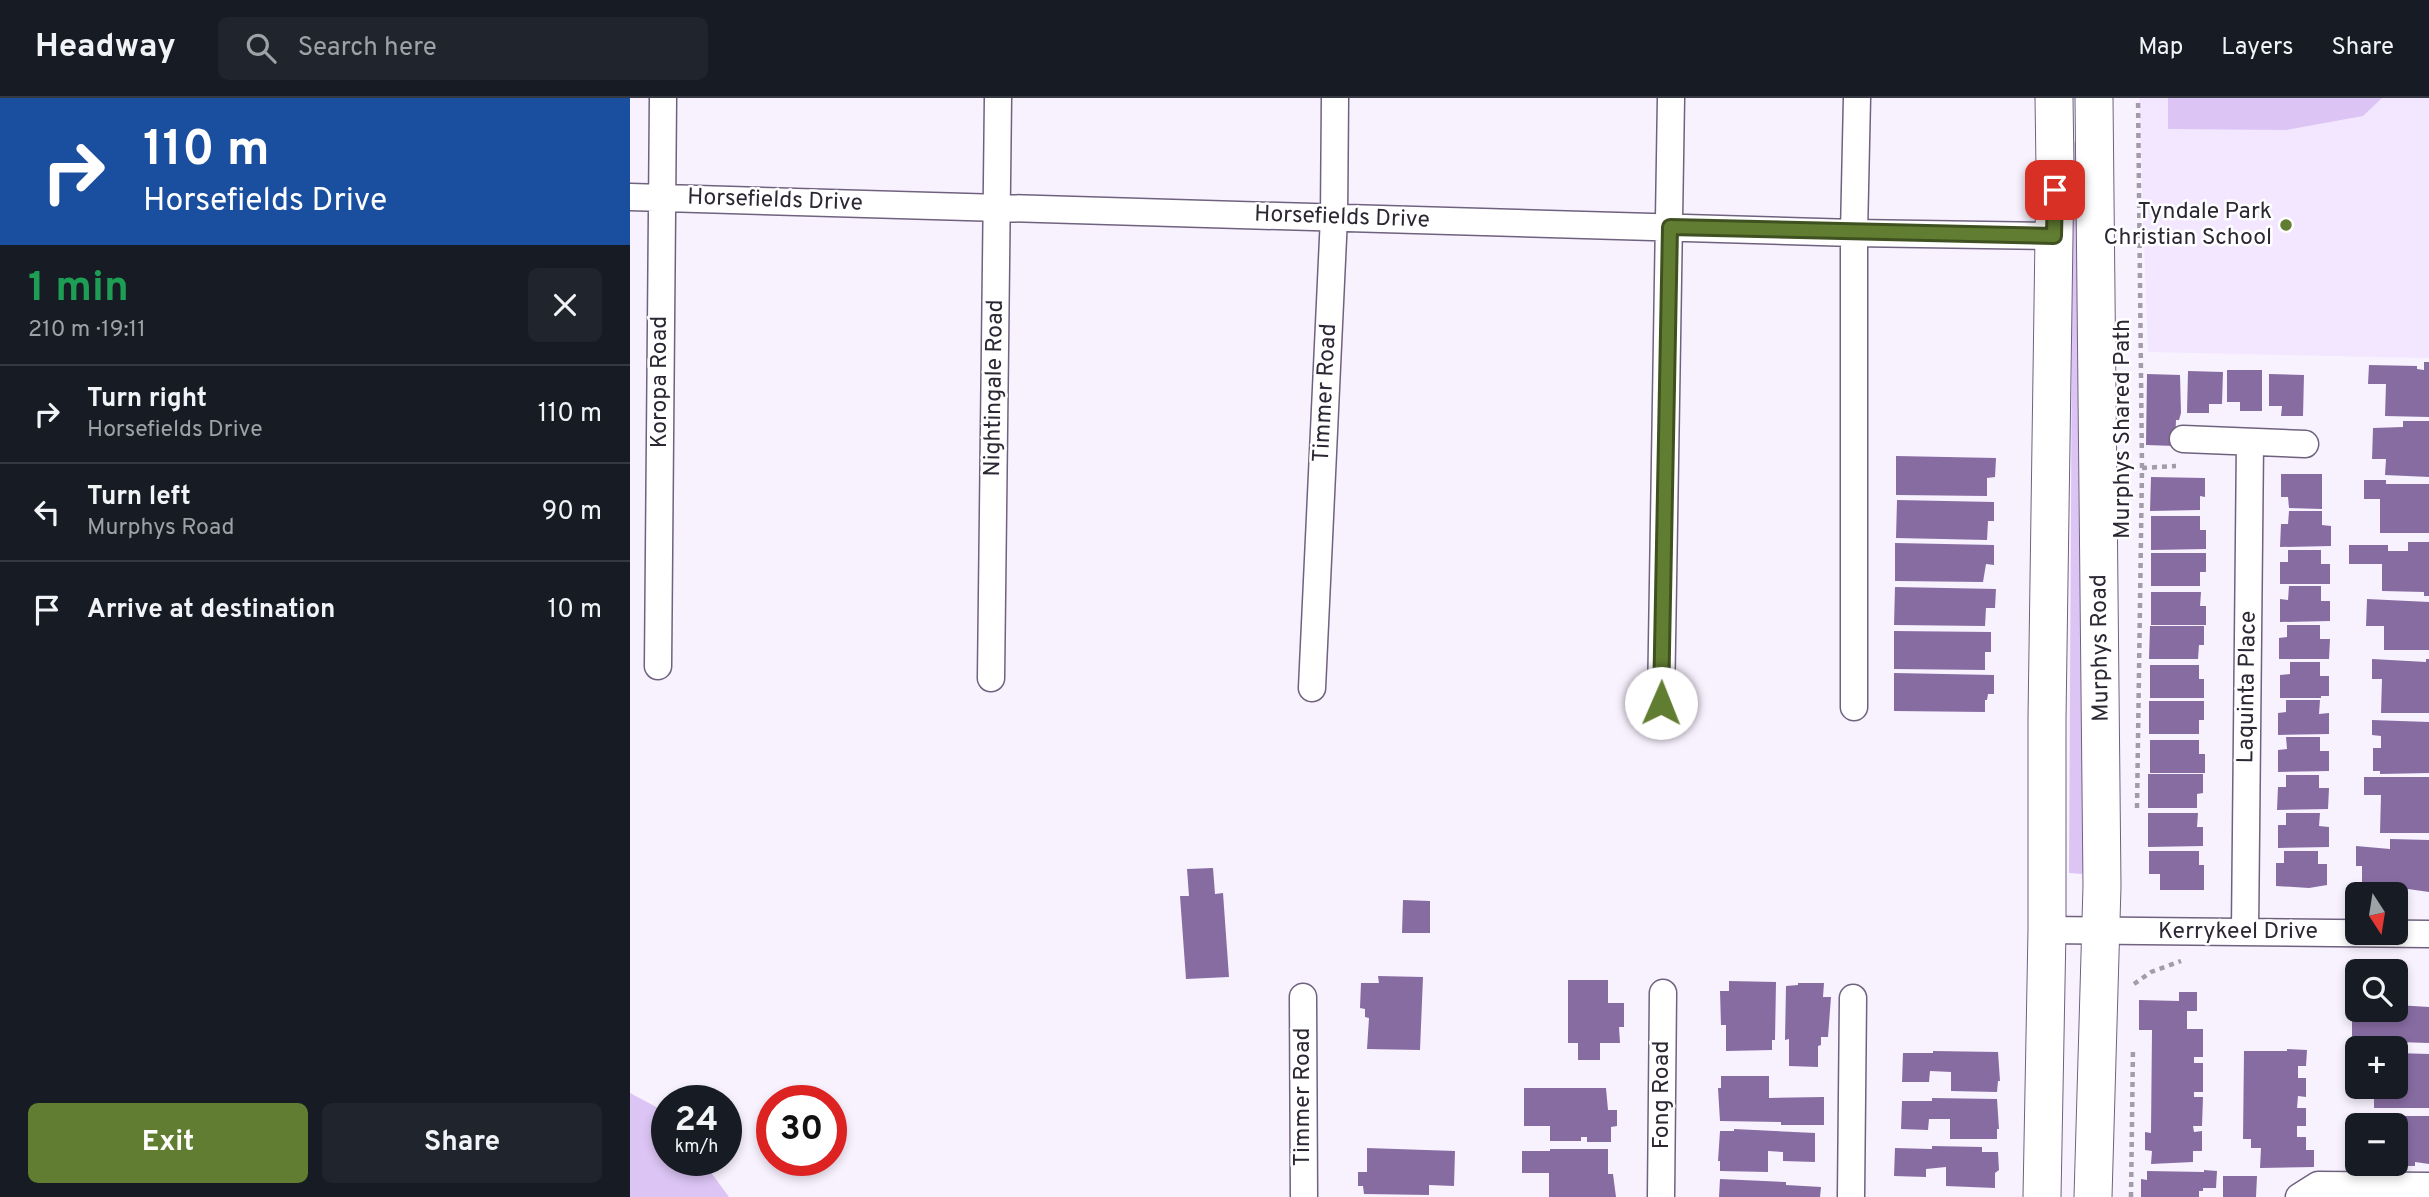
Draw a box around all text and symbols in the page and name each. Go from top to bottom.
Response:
search box [218,17,708,80]
text: Headway [35,27,176,69]
icon: search [242,29,280,67]
text: Search here [298,32,437,65]
text: Map [2138,33,2183,63]
text: Layers [2221,33,2293,63]
text: Share [2331,33,2394,63]
text: 110 m [143,121,270,183]
icon: right [28,126,119,217]
pin [2025,160,2085,220]
icon: arrive [2036,171,2074,209]
text: Horsefields Drive [143,182,387,222]
street label: Horsefields Drive [687,183,863,219]
place label: Tyndale Park Christian School [2104,198,2272,253]
street label: Horsefields Drive [1254,200,1430,236]
marker: Tyndale Park Christian School [2278,217,2294,233]
text: 1 min [28,263,129,316]
button: close [528,268,602,342]
street label: Nightingale Road [979,299,1011,477]
text: 210 m · 19:11 [28,316,146,345]
street label: Koropa Road [646,316,675,448]
street label: Murphys Shared Path [2109,319,2138,539]
street label: Timmer Road [1308,323,1344,463]
text: Turn right [87,383,207,416]
icon: right [28,395,66,433]
text: 110 m [538,398,602,431]
text: Horsefields Drive [87,416,263,445]
text: Turn left [87,481,191,514]
icon: left [28,493,66,531]
text: 90 m [542,496,602,529]
text: Murphys Road [87,514,234,543]
street label: Murphys Road [2085,574,2117,722]
icon: arrive [28,591,66,629]
text: Arrive at destination [87,594,335,627]
text: 10 m [547,594,602,627]
street label: Laquinta Place [2232,610,2264,764]
position arrow [1624,666,1698,740]
north arrow [2345,882,2408,945]
map controls [2345,882,2408,1176]
street label: Kerrykeel Drive [2158,918,2318,947]
button: search [2345,959,2408,1022]
street label: Timmer Road [1289,1027,1318,1167]
button: + [2345,1036,2408,1099]
street label: Fong Road [1648,1041,1677,1149]
speed limit sign: 30 [756,1085,847,1176]
text: 24 [675,1099,718,1143]
button: Exit [28,1103,308,1183]
button: Share [322,1103,602,1183]
button: − [2345,1113,2408,1176]
text: km/h [675,1136,718,1159]

